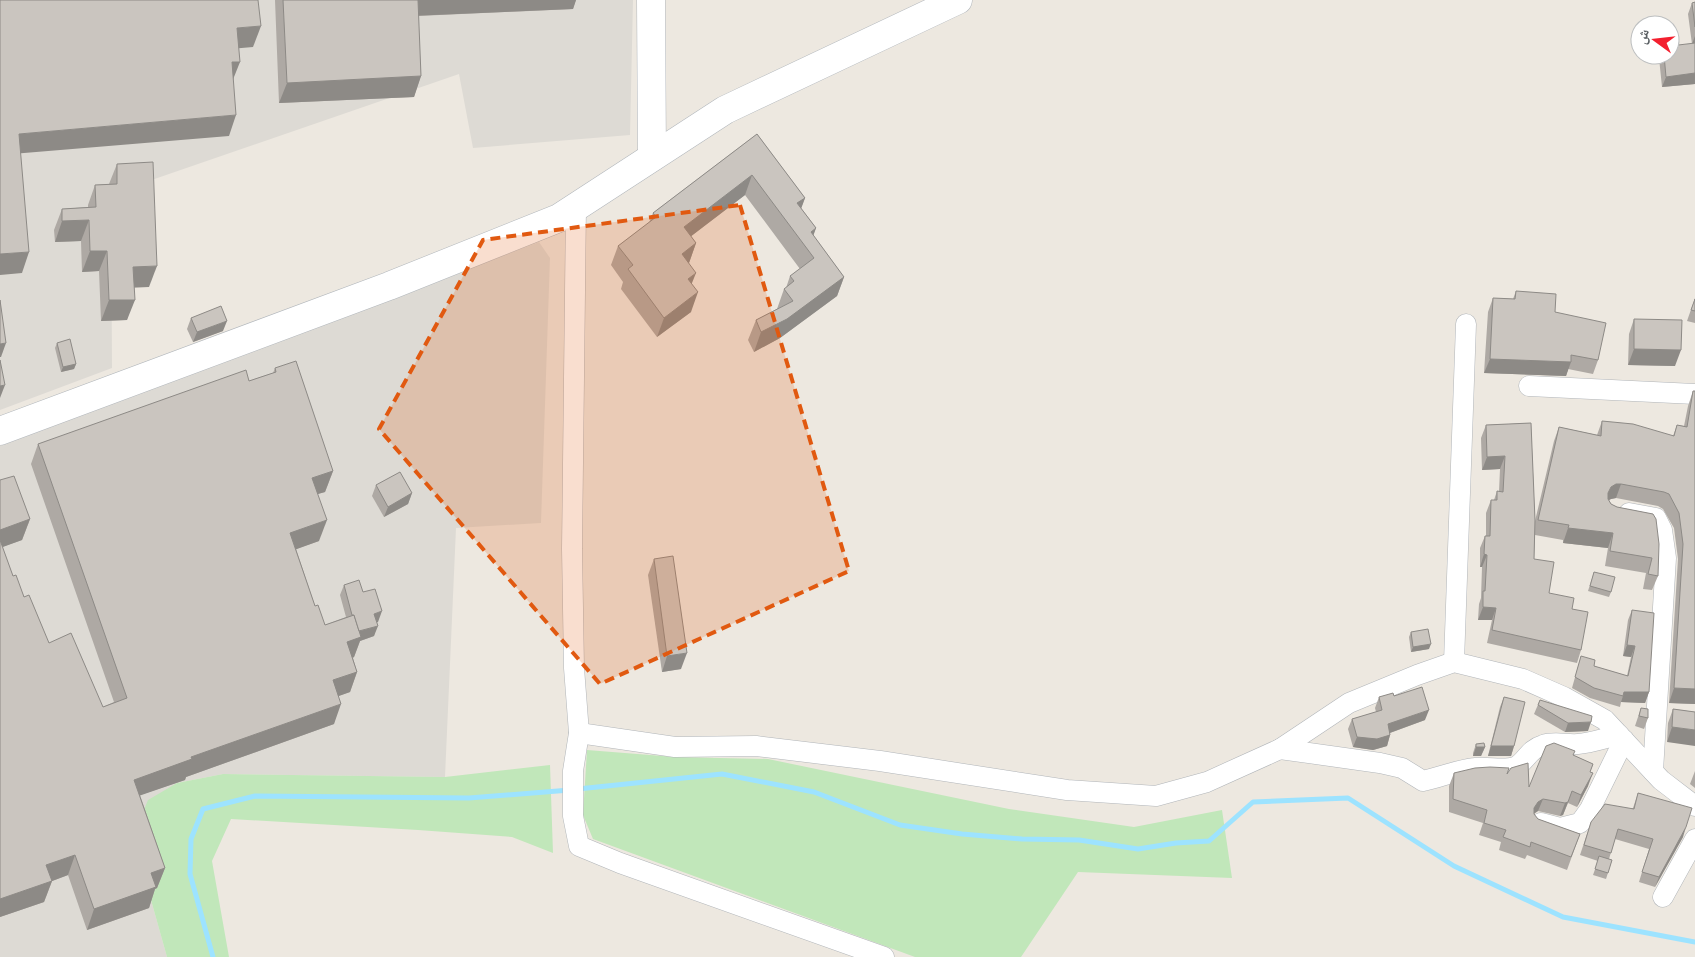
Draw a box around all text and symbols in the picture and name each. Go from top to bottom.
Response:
north arrow [1630,15,1680,65]
text: ش [1633,27,1653,46]

